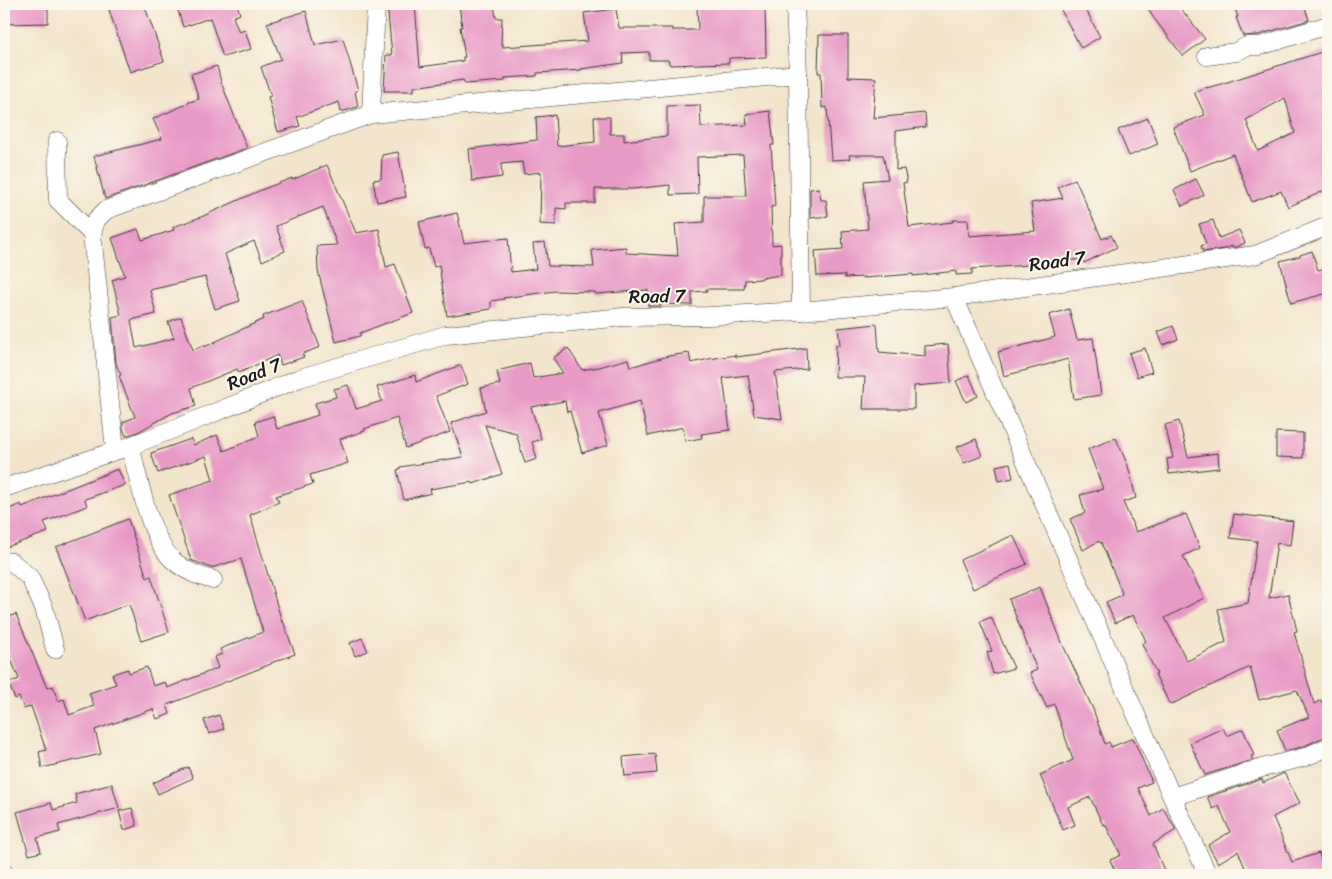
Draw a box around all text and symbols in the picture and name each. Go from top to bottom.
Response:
street label: Road 7 [1027,241,1088,281]
street label: Road 7 [628,279,687,313]
street label: Road 7 [222,348,287,400]

